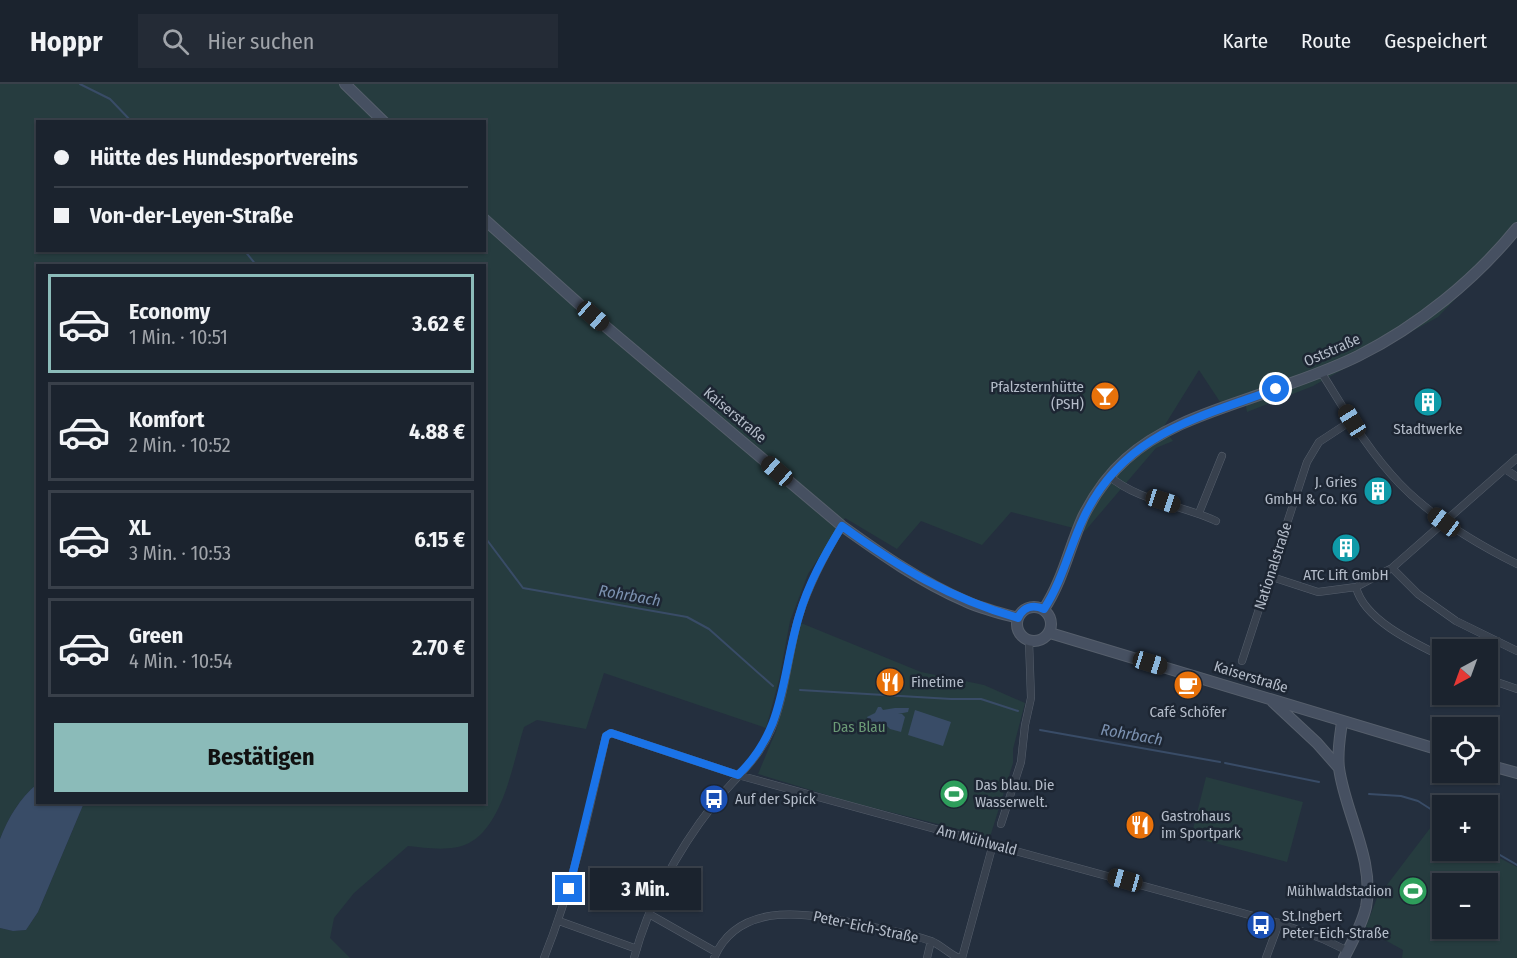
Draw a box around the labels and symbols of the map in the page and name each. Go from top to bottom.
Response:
car [574,297,612,335]
street label: Oststraße [1301,330,1363,370]
route start [1262,375,1289,402]
place label: Pfalzsternhütte (PSH) [990,378,1084,413]
bar icon: Pfalzsternhütte (PSH) [1089,380,1121,412]
street label: Kaiserstraße [700,383,770,447]
building icon: Stadtwerke [1412,386,1444,418]
car [1335,401,1369,441]
place label: Stadtwerke [1393,420,1463,438]
car [758,452,796,490]
place label: J. Gries GmbH & Co. KG [1265,473,1357,508]
building icon: J. Gries GmbH & Co. KG [1362,475,1394,507]
car [1143,487,1183,515]
car [1424,504,1464,540]
street label: Nationalstraße [1250,520,1296,612]
building icon: ATC Lift GmbH [1330,532,1362,564]
place label: ATC Lift GmbH [1303,566,1389,584]
water label: Rohrbach [597,581,662,610]
north arrow [1432,639,1498,705]
car [1130,649,1170,677]
street label: Kaiserstraße [1212,657,1290,697]
restaurant icon: Finetime [874,666,906,698]
cafe icon: Café Schöfer [1172,669,1204,701]
place label: Finetime [911,673,964,691]
place label: Café Schöfer [1150,703,1227,721]
park label: Das Blau [832,718,886,736]
water label: Rohrbach [1099,720,1164,749]
place label: Das blau. Die Wasserwelt. [975,776,1054,811]
sports icon: Das blau. Die Wasserwelt. [938,778,970,810]
bus stop icon: Auf der Spick [698,783,730,815]
place label: Auf der Spick [735,790,816,808]
place label: Gastrohaus im Sportpark [1161,807,1241,842]
restaurant icon: Gastrohaus im Sportpark [1124,809,1156,841]
street label: Am Mühlwald [935,821,1019,859]
car [1105,866,1145,894]
callout: 3 Min. [590,868,701,910]
route end [555,875,582,902]
sports icon: Mühlwaldstadion [1397,875,1429,907]
place label: Mühlwaldstadion [1287,882,1392,900]
street label: Peter-Eich-Straße [812,907,920,947]
place label: St.Ingbert Peter-Eich-Straße [1282,907,1389,942]
bus stop icon: St.Ingbert Peter-Eich-Straße [1245,909,1277,941]

